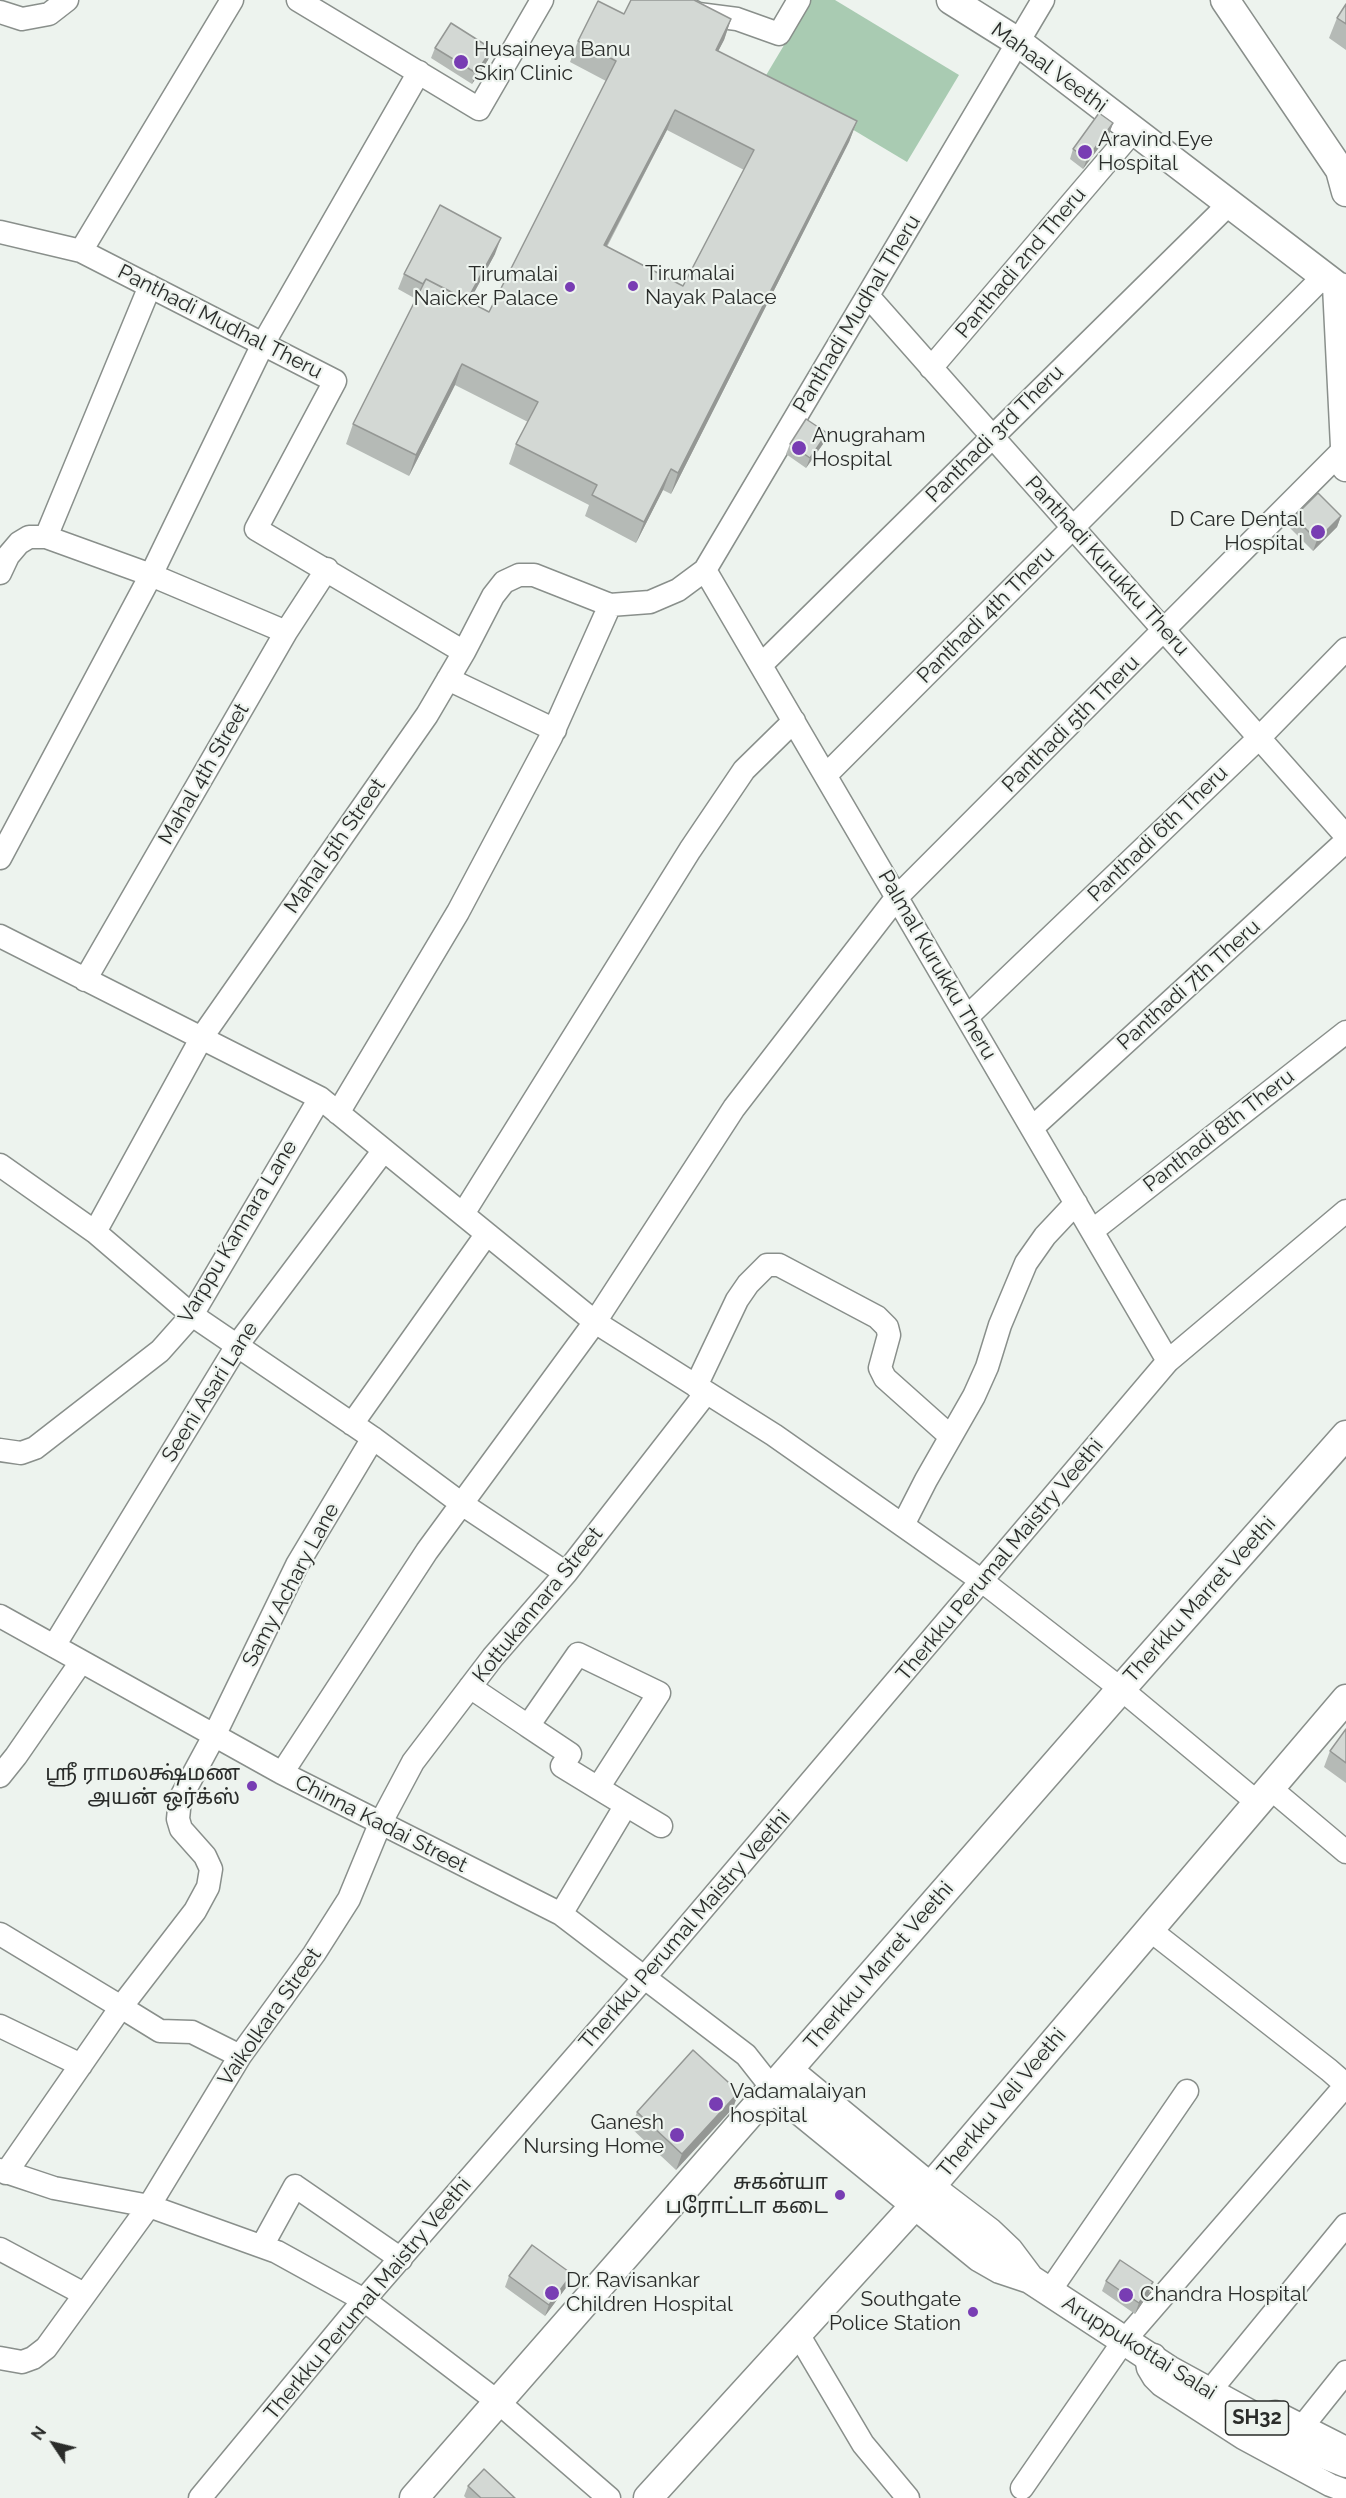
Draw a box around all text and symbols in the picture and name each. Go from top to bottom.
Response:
street label: Mahaal Veethi [986,17,1112,119]
place label: Husaineya Banu Skin Clinic [474,37,630,87]
marker: Husaineya Banu Skin Clinic [452,53,470,71]
place label: Aravind Eye Hospital [1098,127,1213,177]
marker: Aravind Eye Hospital [1076,143,1094,161]
street label: Panthadi 2nd Theru [951,182,1091,344]
street label: Panthadi Mudhal Theru [788,211,926,417]
street label: Panthadi Mudhal Theru [114,259,326,385]
place label: Tirumalai Nayak Palace [645,261,777,311]
place label: Tirumalai Naicker Palace [413,262,558,312]
marker: Tirumalai Nayak Palace [626,279,640,293]
marker: Tirumalai Naicker Palace [563,280,577,294]
street label: Panthadi 3rd Theru [921,360,1069,508]
place label: Anugraham Hospital [812,423,926,473]
marker: Anugraham Hospital [790,439,808,457]
street label: Panthadi Kurukku Theru [1020,471,1194,661]
place label: D Care Dental Hospital [1169,507,1304,557]
marker: D Care Dental Hospital [1309,523,1327,541]
street label: Panthadi 4th Theru [912,541,1060,689]
street label: Panthadi 5th Theru [997,650,1145,798]
street label: Mahal 4th Street [153,699,255,849]
street label: Panthadi 6th Theru [1083,761,1233,907]
street label: Mahal 5th Street [279,774,391,918]
street label: Palmal Kurukku Theru [872,866,1002,1064]
street label: Panthadi 7th Theru [1112,914,1266,1056]
street label: Panthadi 8th Theru [1139,1064,1299,1198]
street label: Varppu Kannara Lane [173,1136,303,1328]
street label: Seeni Asari Lane [157,1317,263,1467]
street label: Therkku Perumal Maistry Veethi [891,1434,1109,1686]
street label: Samy Achary Lane [237,1499,345,1671]
street label: Therkku Marret Veethi [1119,1512,1281,1688]
street label: Kottukannara Street [468,1522,608,1688]
place label: ஶ்ரீ ராமலக்ஷ்மண அயன் ஒர்க்ஸ் [45,1761,240,1811]
street label: Chinna Kadai Street [291,1770,471,1878]
marker: ஶ்ரீ ராமலக்ஷ்மண அயன் ஒர்க்ஸ் [245,1779,259,1793]
street label: Therkku Perumal Maistry Veethi [574,1805,796,2055]
street label: Therkku Marret Veethi [799,1877,959,2055]
street label: Vaikolkara Street [213,1943,327,2091]
street label: Therkku Veli Veethi [932,2023,1072,2183]
place label: Vadamalaiyan hospital [730,2079,866,2129]
marker: Vadamalaiyan hospital [707,2095,725,2113]
place label: Ganesh Nursing Home [523,2110,664,2160]
marker: Ganesh Nursing Home [668,2126,686,2144]
place label: சுகன்யா பரோட்டா கடை [666,2170,828,2220]
street label: Therkku Perumal Maistry Veethi [259,2173,477,2425]
marker: சுகன்யா பரோட்டா கடை [833,2188,847,2202]
place label: Dr. Ravisankar Children Hospital [566,2268,733,2318]
place label: Chandra Hospital [1140,2282,1307,2308]
marker: Dr. Ravisankar Children Hospital [543,2284,561,2302]
marker: Chandra Hospital [1117,2286,1135,2304]
place label: Southgate Police Station [829,2287,961,2337]
street label: Aruppukottai Salai [1057,2290,1221,2406]
marker: Southgate Police Station [966,2305,980,2319]
road number: SH32 [1226,2401,1288,2435]
north arrow [24,2414,84,2474]
text: N [28,2423,50,2444]

